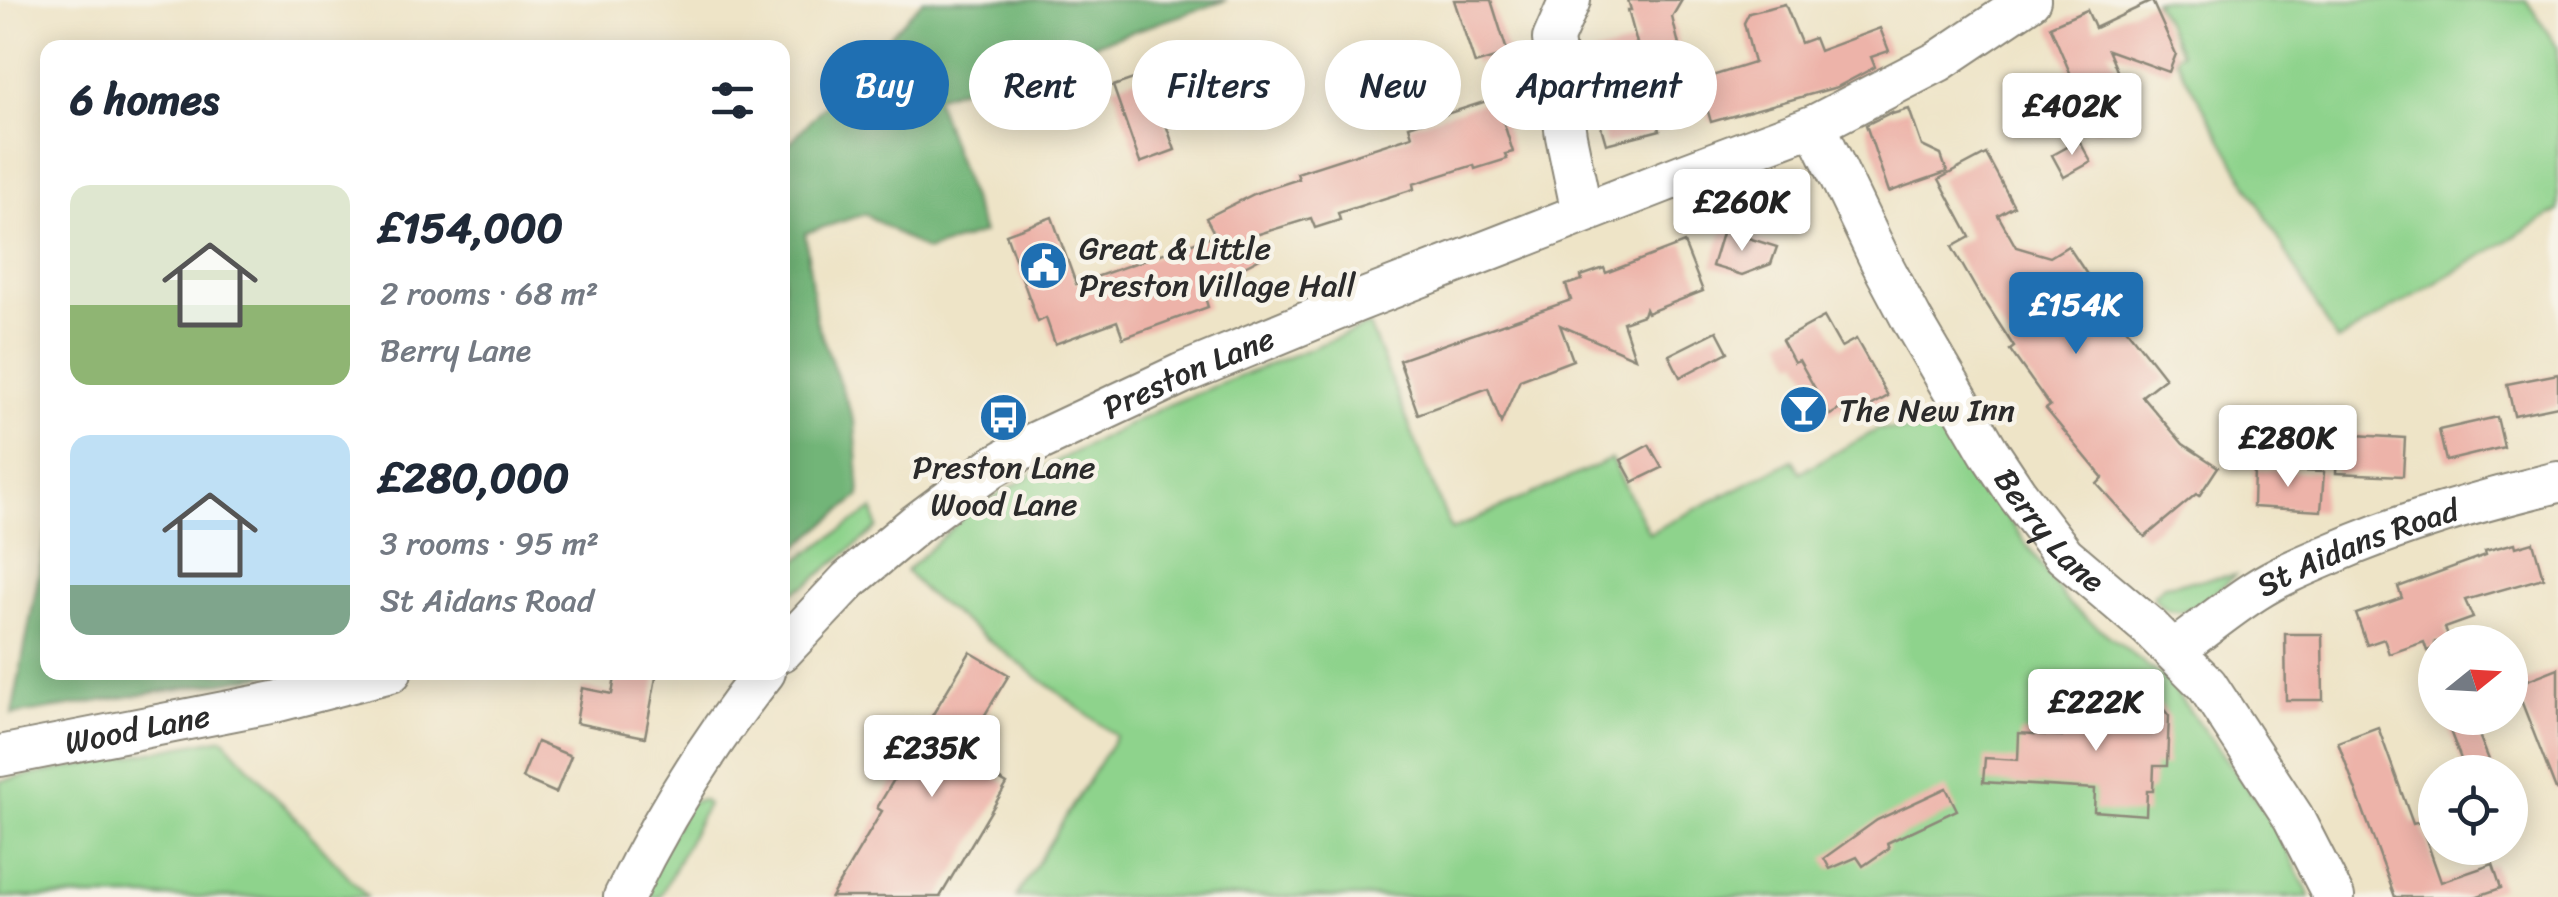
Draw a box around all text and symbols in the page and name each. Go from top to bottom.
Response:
chip: Buy [820,40,949,130]
chip: Rent [969,40,1112,130]
chip: Filters [1132,40,1305,130]
chip: New [1325,40,1461,130]
chip: Apartment [1481,40,1717,130]
text: 6 homes [70,63,219,137]
icon: filters [705,73,760,128]
pin: £402K [2002,73,2142,158]
text: £402K [2024,77,2120,134]
pin: £260K [1672,169,1812,254]
text: £260K [1695,173,1789,230]
text: £154,000 [380,191,563,265]
place label: Great & Little Preston Village Hall [1079,220,1356,314]
icon: home [150,225,270,345]
public building icon: Great & Little Preston Village Hall [1018,240,1070,292]
text: 2 rooms · 68 m² [380,265,598,322]
pin: £154K [2006,272,2146,357]
text: £154K [2031,276,2121,333]
street label: Preston Lane [1093,310,1283,436]
text: Berry Lane [380,322,531,379]
place label: The New Inn [1839,382,2015,439]
bar icon: The New Inn [1778,384,1830,436]
bus stop icon: Preston Lane Wood Lane [978,391,1030,443]
pin: £280K [2218,405,2358,490]
text: £280K [2241,409,2335,466]
place label: Preston Lane Wood Lane [913,439,1095,533]
text: £280,000 [380,441,569,515]
street label: Berry Lane [1978,456,2119,607]
icon: home [150,475,270,595]
street label: St Aidans Road [2245,481,2467,613]
text: 3 rooms · 95 m² [380,515,599,572]
text: St Aidans Road [380,572,594,629]
north arrow [2418,625,2528,735]
map controls [2418,625,2528,865]
pin: £222K [2026,669,2166,754]
text: £222K [2050,673,2142,730]
street label: Wood Lane [60,687,215,771]
pin: £235K [862,715,1002,800]
text: £235K [886,719,978,776]
button: locate [2418,755,2528,865]

